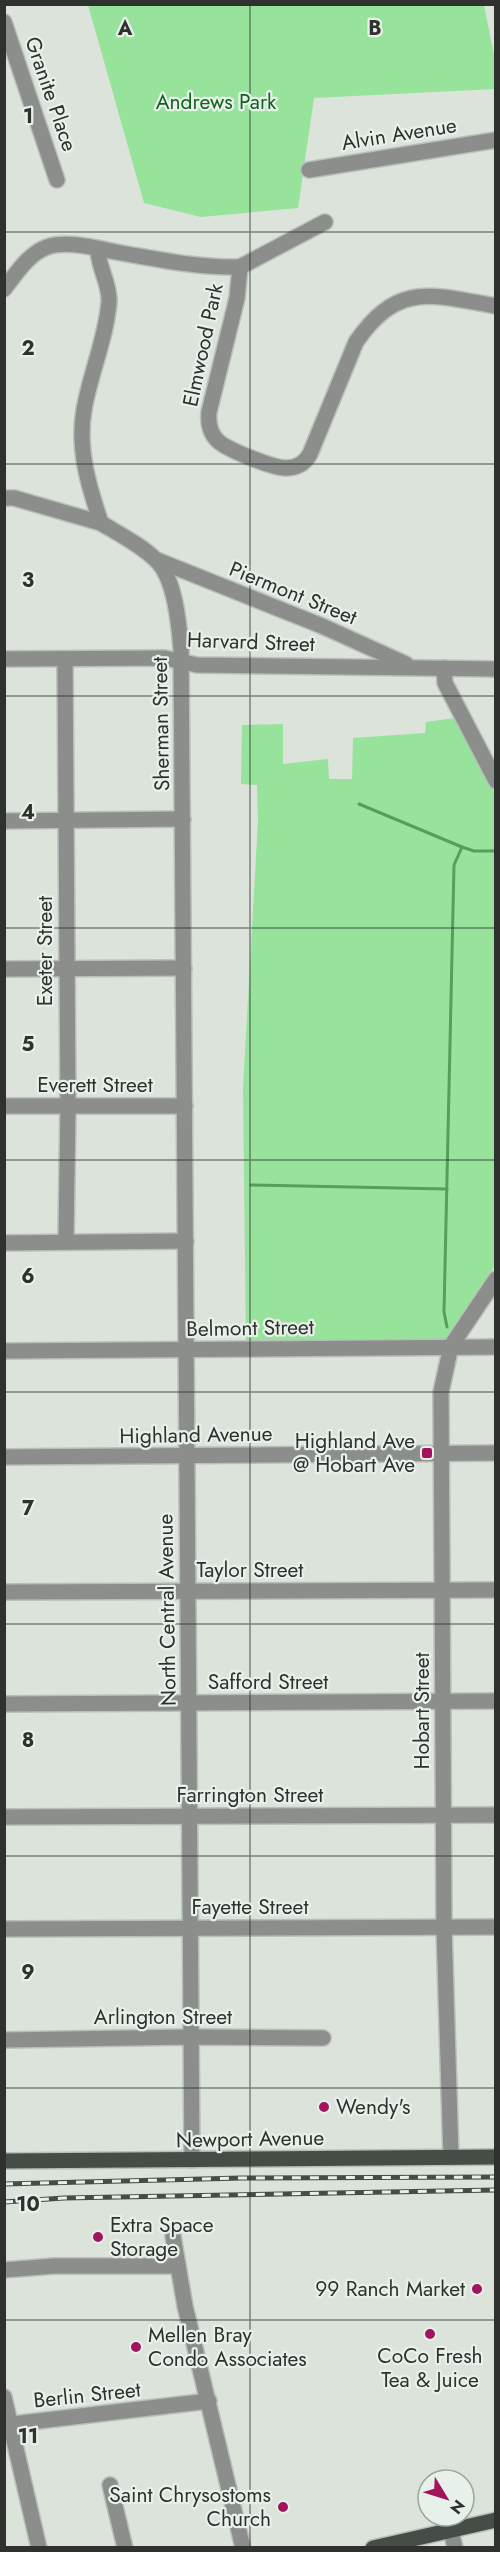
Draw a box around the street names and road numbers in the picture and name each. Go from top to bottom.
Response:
street label: Granite Place [17,33,85,156]
street label: Alvin Avenue [339,110,459,158]
street label: Elmwood Park [175,280,231,409]
street label: Piermont Street [225,554,361,632]
street label: Harvard Street [187,625,315,659]
street label: Sherman Street [145,657,177,791]
street label: Exeter Street [30,896,60,1006]
street label: Everett Street [37,1070,153,1100]
street label: Belmont Street [186,1312,314,1344]
street label: Highland Avenue [119,1419,273,1451]
street label: North Central Avenue [150,1513,184,1706]
street label: Taylor Street [197,1555,303,1585]
street label: Hobart Street [407,1652,437,1770]
street label: Safford Street [208,1667,328,1697]
street label: Farrington Street [177,1780,323,1810]
street label: Fayette Street [192,1892,308,1922]
street label: Arlington Street [94,2002,232,2032]
street label: Newport Avenue [176,2123,325,2155]
street label: Berlin Street [32,2374,142,2416]

